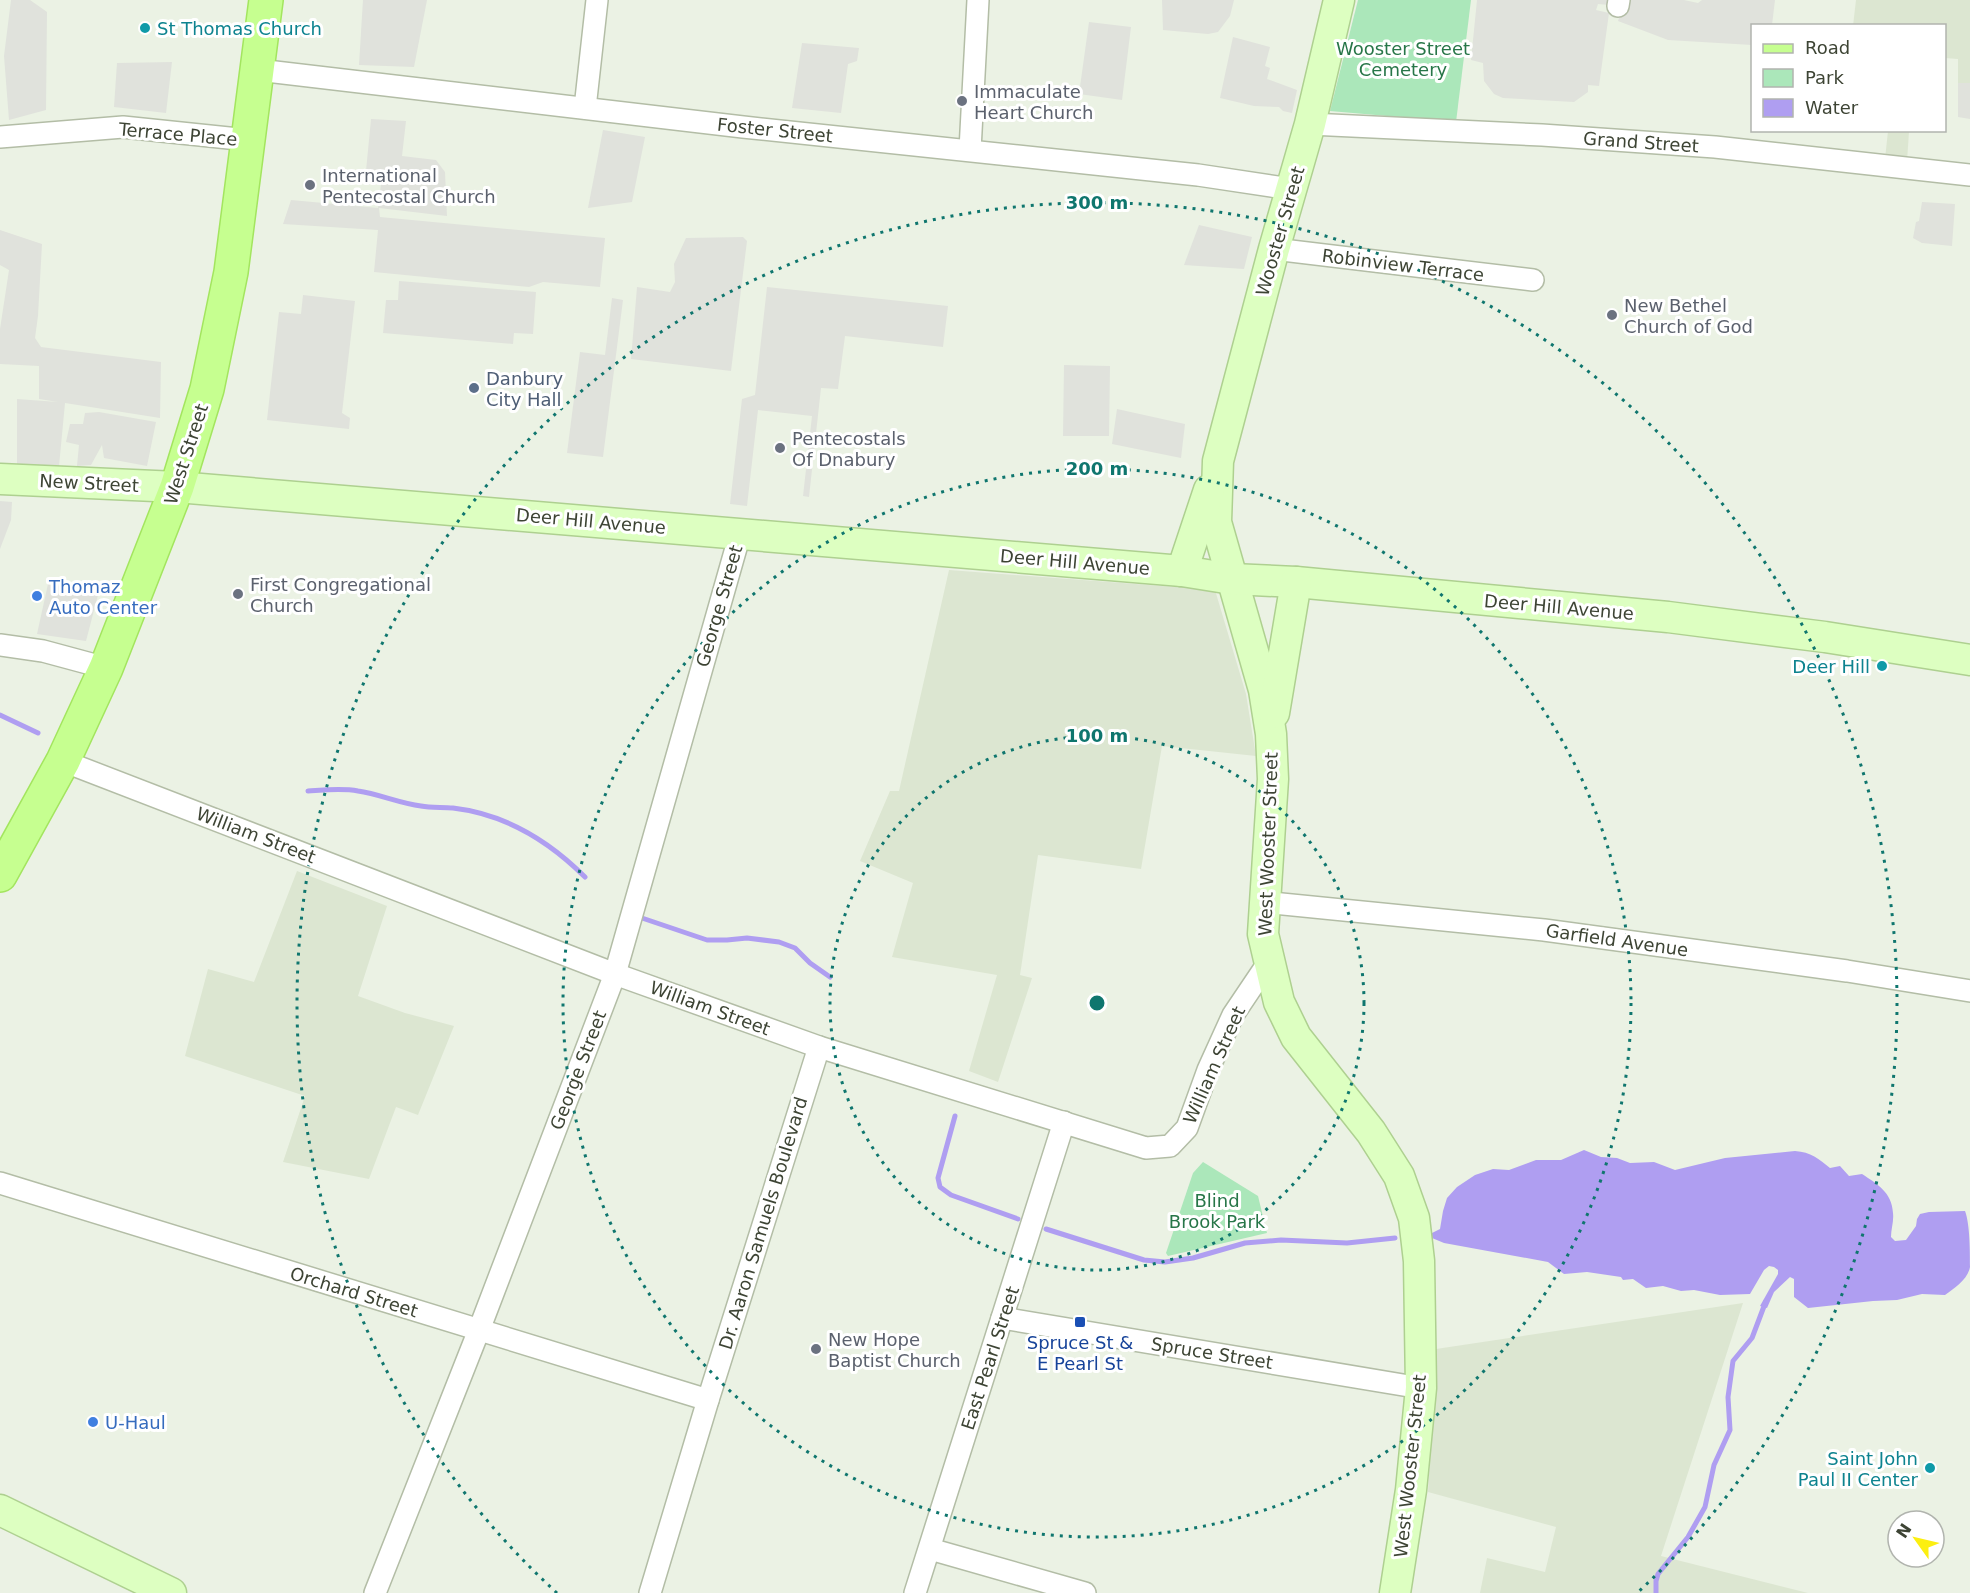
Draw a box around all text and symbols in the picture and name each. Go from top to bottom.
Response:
place label: St Thomas Church [157,18,322,39]
marker: St Thomas Church [138,21,152,35]
legend [1751,24,1946,132]
text: Road [1805,37,1850,58]
park label: Wooster Street Cemetery [1336,38,1470,80]
text: Park [1805,67,1844,88]
place label: Immaculate Heart Church [974,81,1094,123]
marker: Immaculate Heart Church [955,94,969,108]
text: Water [1805,97,1859,118]
street label: Foster Street [716,113,834,147]
street label: Terrace Place [117,118,238,150]
street label: Grand Street [1583,127,1699,157]
street label: Wooster Street [1251,164,1309,298]
place label: International Pentecostal Church [322,165,496,207]
marker: International Pentecostal Church [303,178,317,192]
text: 300 m [1066,192,1128,213]
street label: Robinview Terrace [1321,245,1485,285]
place label: New Bethel Church of God [1624,295,1753,337]
marker: New Bethel Church of God [1605,308,1619,322]
place label: Danbury City Hall [486,368,564,410]
marker: Danbury City Hall [467,381,481,395]
street label: West Street [160,401,212,507]
place label: Pentecostals Of Dnabury [792,428,906,470]
marker: Pentecostals Of Dnabury [773,441,787,455]
text: 200 m [1066,458,1128,479]
street label: New Street [39,470,139,496]
street label: Deer Hill Avenue [515,504,667,538]
street label: George Street [692,543,746,669]
street label: Deer Hill Avenue [999,545,1151,579]
place label: First Congregational Church [250,574,431,616]
place label: Thomaz Auto Center [48,576,158,618]
marker: First Congregational Church [231,587,245,601]
marker: Thomaz Auto Center [30,589,44,603]
street label: Deer Hill Avenue [1483,590,1635,624]
place label: Deer Hill [1792,656,1870,677]
marker: Deer Hill [1875,659,1889,673]
text: 100 m [1066,725,1128,746]
street label: West Wooster Street [1254,752,1282,936]
street label: William Street [193,803,319,867]
street label: Garfield Avenue [1544,920,1690,960]
street label: William Street [647,977,773,1039]
centre of rings [1087,993,1107,1013]
street label: William Street [1179,1003,1249,1127]
street label: George Street [546,1007,610,1133]
street label: Dr. Aaron Samuels Boulevard [714,1094,812,1352]
park label: Blind Brook Park [1169,1190,1266,1232]
street label: Orchard Street [288,1263,420,1321]
street label: East Pearl Street [957,1284,1023,1432]
marker: Spruce St & E Pearl St [1073,1315,1087,1329]
place label: New Hope Baptist Church [828,1329,961,1371]
place label: Spruce St & E Pearl St [1027,1332,1133,1374]
street label: Spruce Street [1150,1333,1274,1373]
marker: New Hope Baptist Church [809,1342,823,1356]
street label: West Wooster Street [1390,1373,1430,1559]
place label: U-Haul [105,1412,166,1433]
marker: U-Haul [86,1415,100,1429]
place label: Saint John Paul II Center [1798,1448,1919,1490]
marker: Saint John Paul II Center [1923,1461,1937,1475]
north arrow [1886,1509,1946,1569]
text: N [1892,1520,1916,1542]

